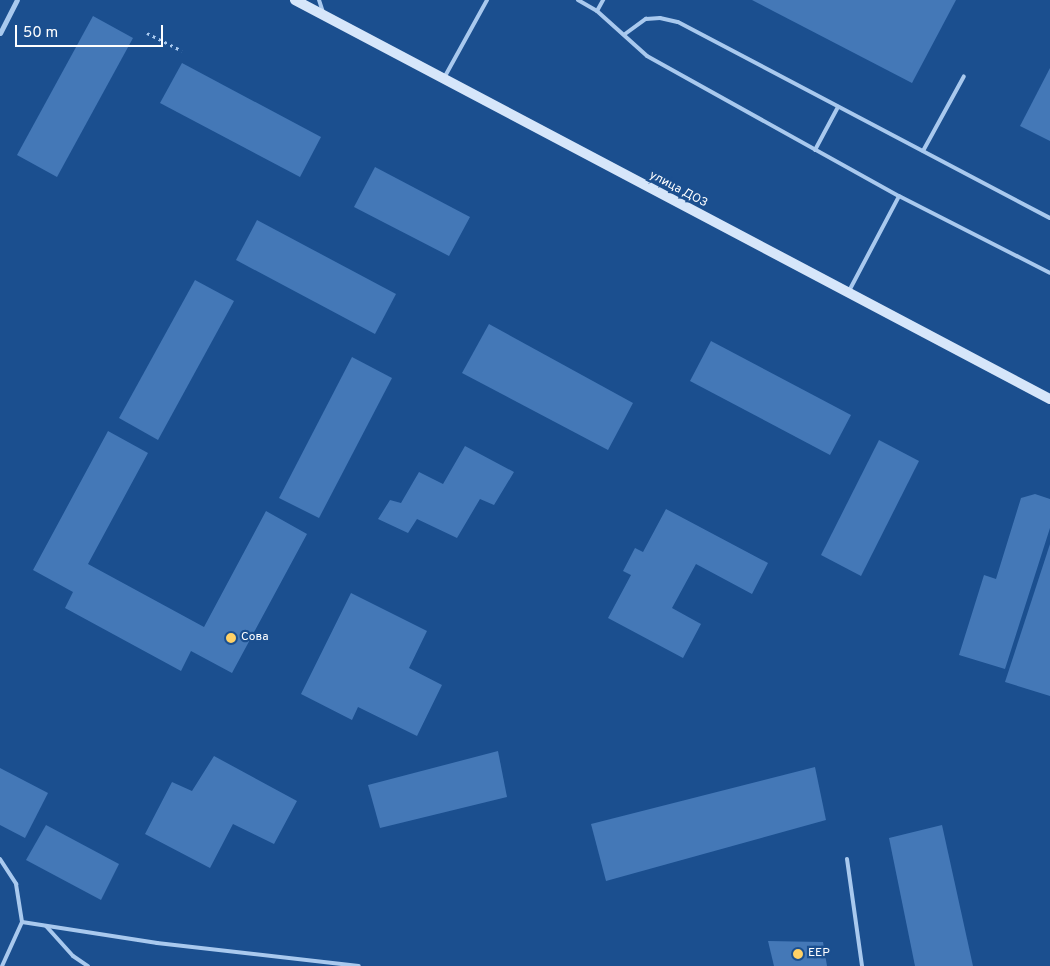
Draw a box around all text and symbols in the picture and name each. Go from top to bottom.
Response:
scale bar [18,15,165,47]
text: 50 m [23,24,58,43]
street label: улица ДОЗ [646,169,710,211]
place label: Сова [241,631,269,645]
marker: Сова [225,632,237,644]
place label: EEP [808,947,830,961]
marker: EEP [792,948,804,960]

